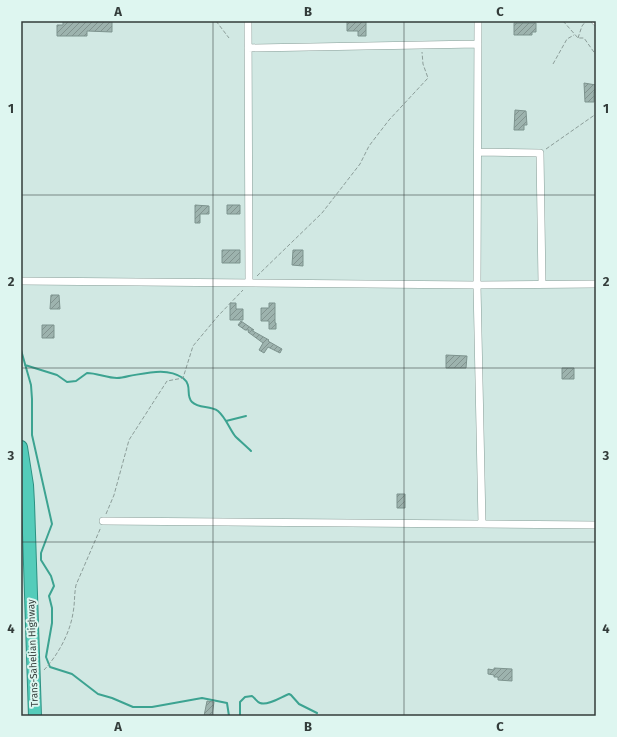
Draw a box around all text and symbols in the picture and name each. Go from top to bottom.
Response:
text: A [113,4,122,19]
text: B [304,4,312,19]
text: C [496,4,504,19]
text: 1 [8,101,14,116]
text: 1 [603,101,609,116]
text: 2 [8,274,15,289]
text: 2 [603,274,610,289]
text: 3 [7,448,15,463]
text: 3 [602,448,610,463]
street label: Trans-Sahelian Highway [25,599,41,707]
text: 4 [7,621,15,636]
text: 4 [602,621,610,636]
text: A [113,719,122,734]
text: B [304,719,312,734]
text: C [496,719,504,734]

